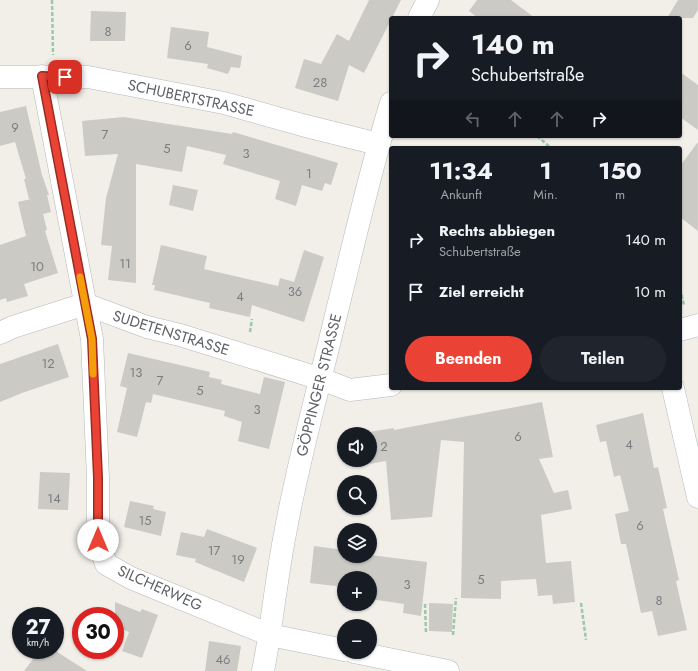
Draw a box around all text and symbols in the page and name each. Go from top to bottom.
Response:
house number: 8 [104,22,112,41]
text: 140 m [471,24,555,65]
icon: right [405,32,457,84]
house number: 6 [184,36,192,55]
pin [48,60,82,94]
text: Schubertstraße [471,62,584,88]
icon: arrive [54,66,76,88]
house number: 28 [313,73,327,92]
street label: SCHUBERTSTRASSE [126,74,256,122]
icon: left [462,108,484,130]
icon: ahead [504,108,526,130]
icon: ahead [546,108,568,130]
icon: right [588,108,610,130]
house number: 9 [11,118,19,137]
house number: 7 [102,125,109,144]
house number: 5 [163,139,171,158]
house number: 3 [242,144,250,163]
text: 11:34 [429,153,493,188]
text: 1 [540,153,552,188]
text: 150 [598,153,642,188]
house number: 1 [306,164,312,183]
text: Ankunft [440,185,482,204]
text: Min. [533,185,558,204]
text: m [615,185,625,204]
text: Rechts abbiegen [439,220,555,242]
icon: right [405,229,427,251]
text: 140 m [625,229,666,251]
text: Schubertstraße [439,242,521,261]
house number: 11 [119,254,131,273]
house number: 10 [30,257,44,276]
icon: arrive [405,281,427,303]
text: Ziel erreicht [439,281,524,303]
text: 10 m [634,281,666,303]
house number: 36 [288,282,302,301]
house number: 4 [236,287,244,306]
street label: SUDETENSTRASSE [110,305,232,361]
street label: GÖPPINGER STRASSE [291,311,347,459]
button: Beenden [405,336,532,382]
button: Teilen [540,336,666,382]
house number: 12 [41,354,55,373]
house number: 13 [130,363,142,382]
house number: 7 [157,371,164,390]
house number: 5 [196,381,204,400]
house number: 3 [253,400,261,419]
map controls [337,427,377,659]
button: sound [337,427,377,467]
house number: 6 [514,427,522,446]
house number: 4 [625,435,633,454]
house number: 2 [380,437,388,456]
button: search [337,475,377,515]
house number: 14 [47,489,61,508]
house number: 15 [138,511,152,530]
house number: 6 [636,516,644,535]
position arrow [77,519,119,561]
button: layers [337,523,377,563]
house number: 17 [208,541,221,560]
house number: 19 [231,550,245,569]
street label: SILCHERWEG [114,560,206,616]
house number: 5 [477,570,485,589]
button: + [337,571,377,611]
house number: 3 [403,575,411,594]
house number: 8 [655,591,663,610]
speed limit sign: 30 [72,607,124,659]
text: 27 [25,613,51,642]
button: − [337,619,377,659]
text: km/h [27,635,49,650]
house number: 46 [215,650,231,669]

